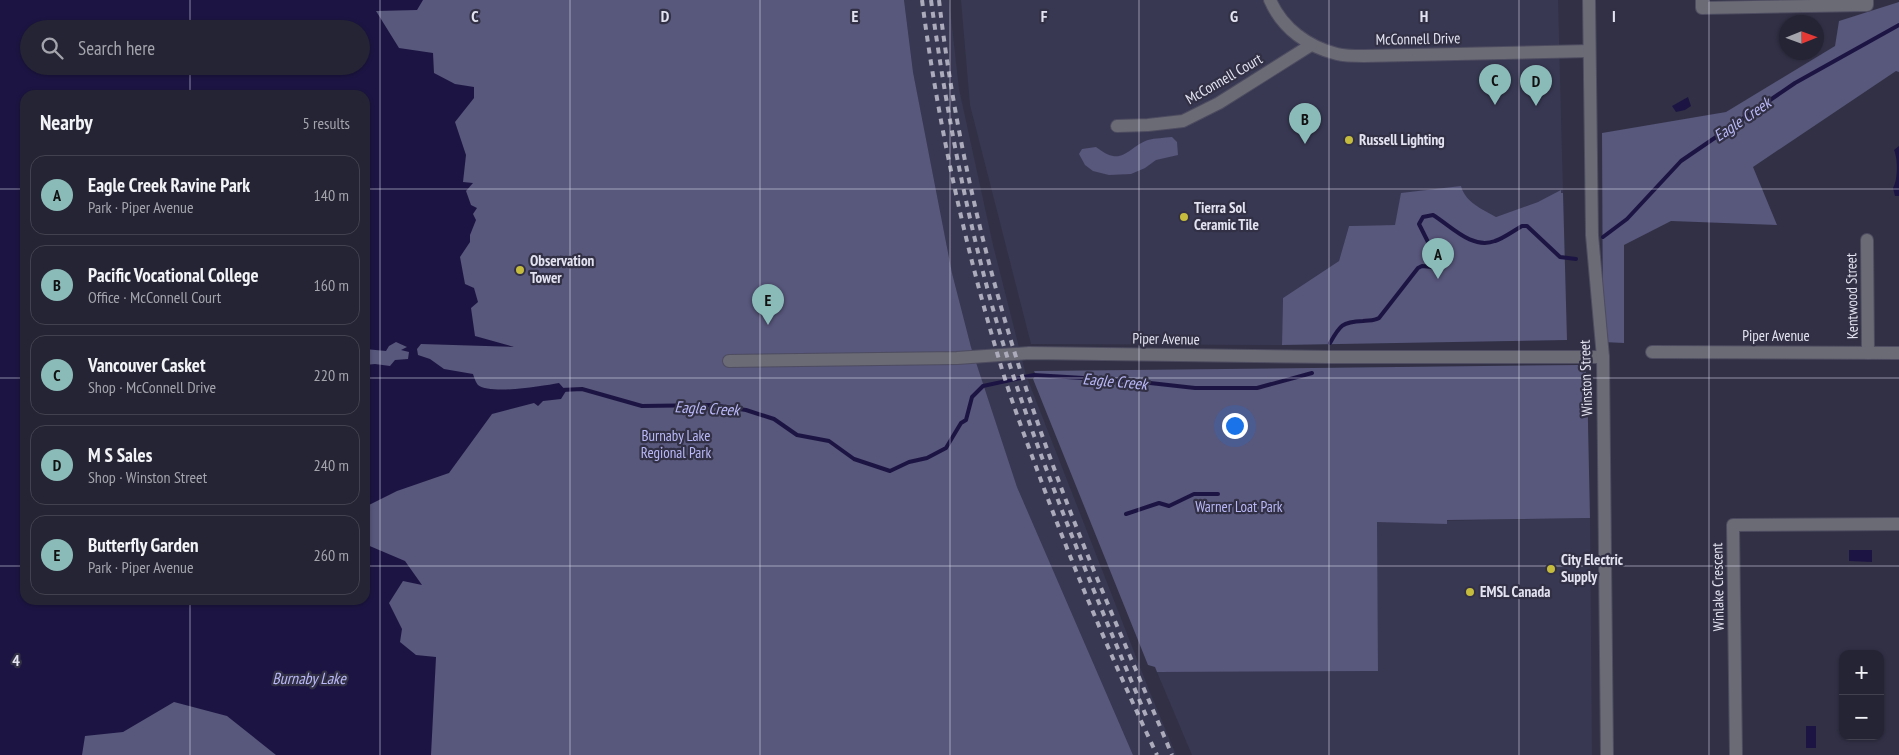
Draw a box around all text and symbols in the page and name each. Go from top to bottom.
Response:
text: C [471,6,479,26]
text: D [661,6,670,26]
text: E [852,6,859,26]
text: F [1041,6,1048,26]
text: G [1230,6,1238,26]
text: H [1420,6,1428,26]
text: I [1612,6,1616,26]
north arrow [1779,15,1824,60]
search box [20,20,370,75]
street label: McConnell Drive [1376,28,1460,49]
icon: search [38,34,66,62]
text: Search here [78,36,155,60]
street label: McConnell Court [1182,49,1265,108]
pin: C [1479,64,1511,105]
pin: D [1520,65,1552,106]
water label: Eagle Creek [1710,92,1776,145]
pin: B [1289,103,1321,144]
text: Nearby [40,109,93,136]
text: 5 results [303,113,350,133]
place label: Russell Lighting [1359,130,1445,149]
marker: Russell Lighting [1343,134,1355,146]
text: Eagle Creek Ravine Park [88,173,250,197]
text: A [53,185,61,205]
text: 140 m [314,185,349,205]
text: Park · Piper Avenue [88,197,194,217]
place label: Tierra Sol Ceramic Tile [1194,198,1259,234]
marker: Tierra Sol Ceramic Tile [1178,211,1190,223]
pin: A [1422,238,1454,279]
place label: Observation Tower [530,251,595,287]
street label: Kentwood Street [1841,253,1862,339]
text: Pacific Vocational College [88,263,259,287]
marker: Observation Tower [514,264,526,276]
text: B [53,275,61,295]
text: 160 m [314,275,349,295]
pin: E [752,284,784,325]
text: Office · McConnell Court [88,287,221,307]
street label: Piper Avenue [1742,326,1810,345]
street label: Piper Avenue [1132,328,1200,349]
street label: Winston Street [1575,340,1596,416]
text: Vancouver Casket [88,353,206,377]
text: C [53,365,61,385]
text: 220 m [314,365,349,385]
water label: Eagle Creek [1082,368,1150,394]
text: Shop · McConnell Drive [88,377,216,397]
water label: Eagle Creek [674,396,742,420]
your location [1222,413,1248,439]
park label: Burnaby Lake Regional Park [641,426,711,462]
text: M S Sales [88,443,152,467]
text: D [53,455,61,475]
text: 240 m [314,455,349,475]
text: Shop · Winston Street [88,467,207,487]
park label: Warner Loat Park [1195,497,1283,516]
text: Butterfly Garden [88,533,199,557]
street label: Winlake Crescent [1707,543,1728,631]
text: E [54,545,60,565]
text: 260 m [314,545,349,565]
place label: City Electric Supply [1561,550,1624,586]
text: Park · Piper Avenue [88,557,194,577]
marker: City Electric Supply [1545,563,1557,575]
place label: EMSL Canada [1480,582,1550,601]
marker: EMSL Canada [1464,586,1476,598]
text: 4 [12,650,20,670]
map controls [1839,650,1884,740]
button: + [1839,650,1884,695]
water label: Burnaby Lake [272,668,347,688]
button: − [1839,695,1884,740]

